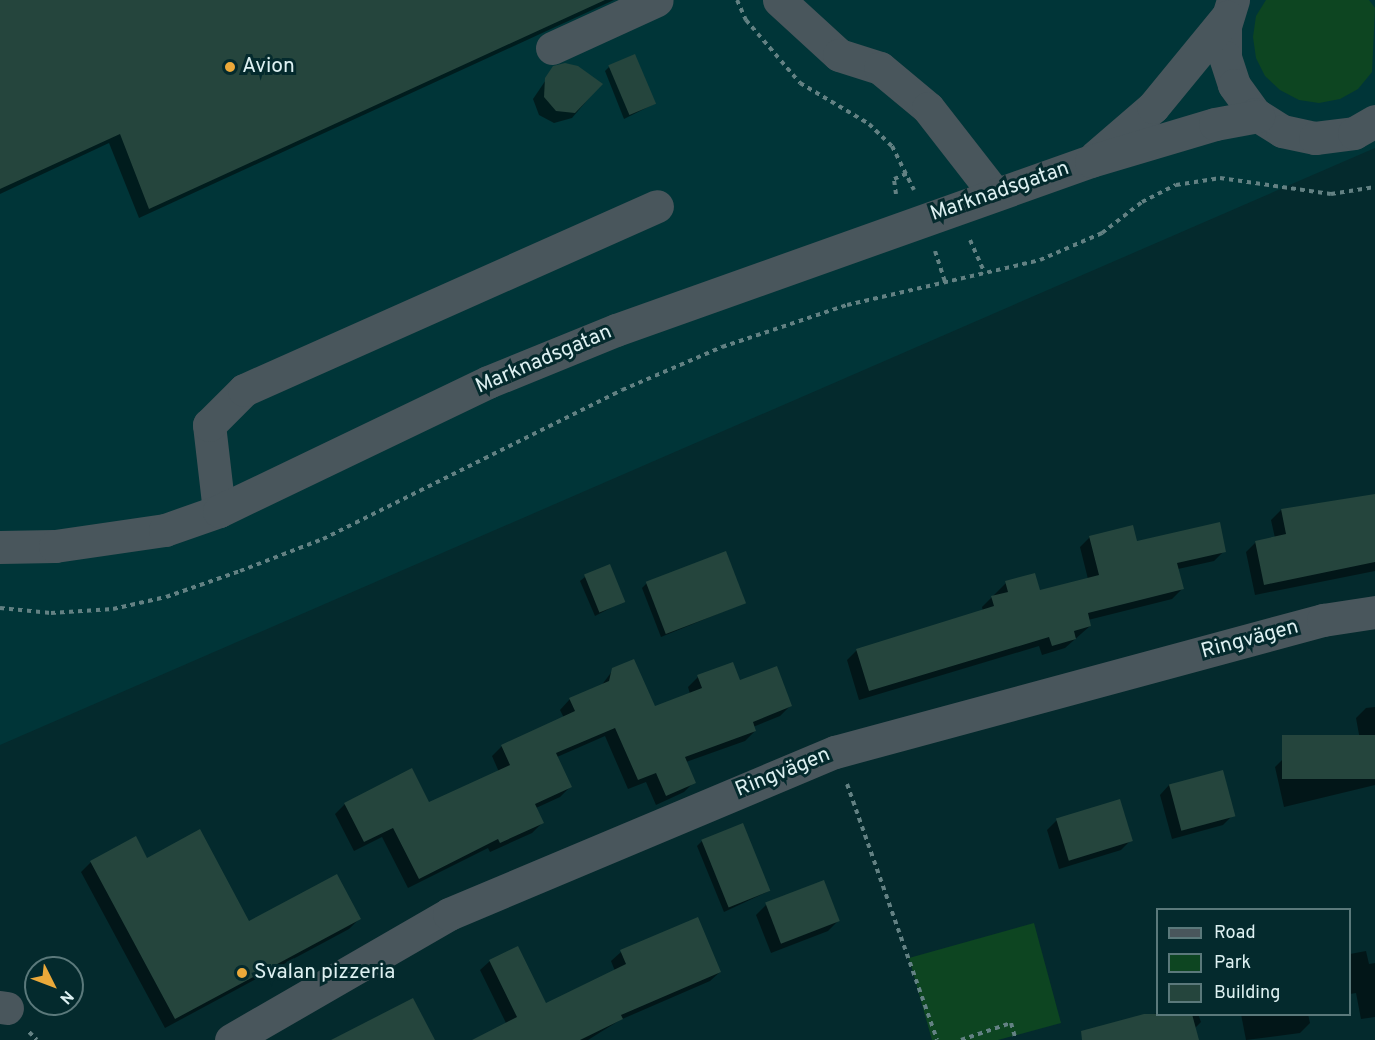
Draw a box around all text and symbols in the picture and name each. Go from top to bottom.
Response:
place label: Avion [242,54,295,80]
marker: Avion [223,60,237,74]
street label: Marknadsgatan [927,156,1073,228]
street label: Marknadsgatan [472,320,616,400]
street label: Ringvägen [1198,615,1302,665]
street label: Ringvägen [732,743,834,803]
legend [1156,908,1351,1016]
text: Road [1214,922,1256,945]
text: Park [1214,952,1251,975]
north arrow [24,956,84,1016]
place label: Svalan pizzeria [254,960,395,986]
marker: Svalan pizzeria [235,966,249,980]
text: Building [1214,982,1280,1005]
text: N [55,986,77,1008]

